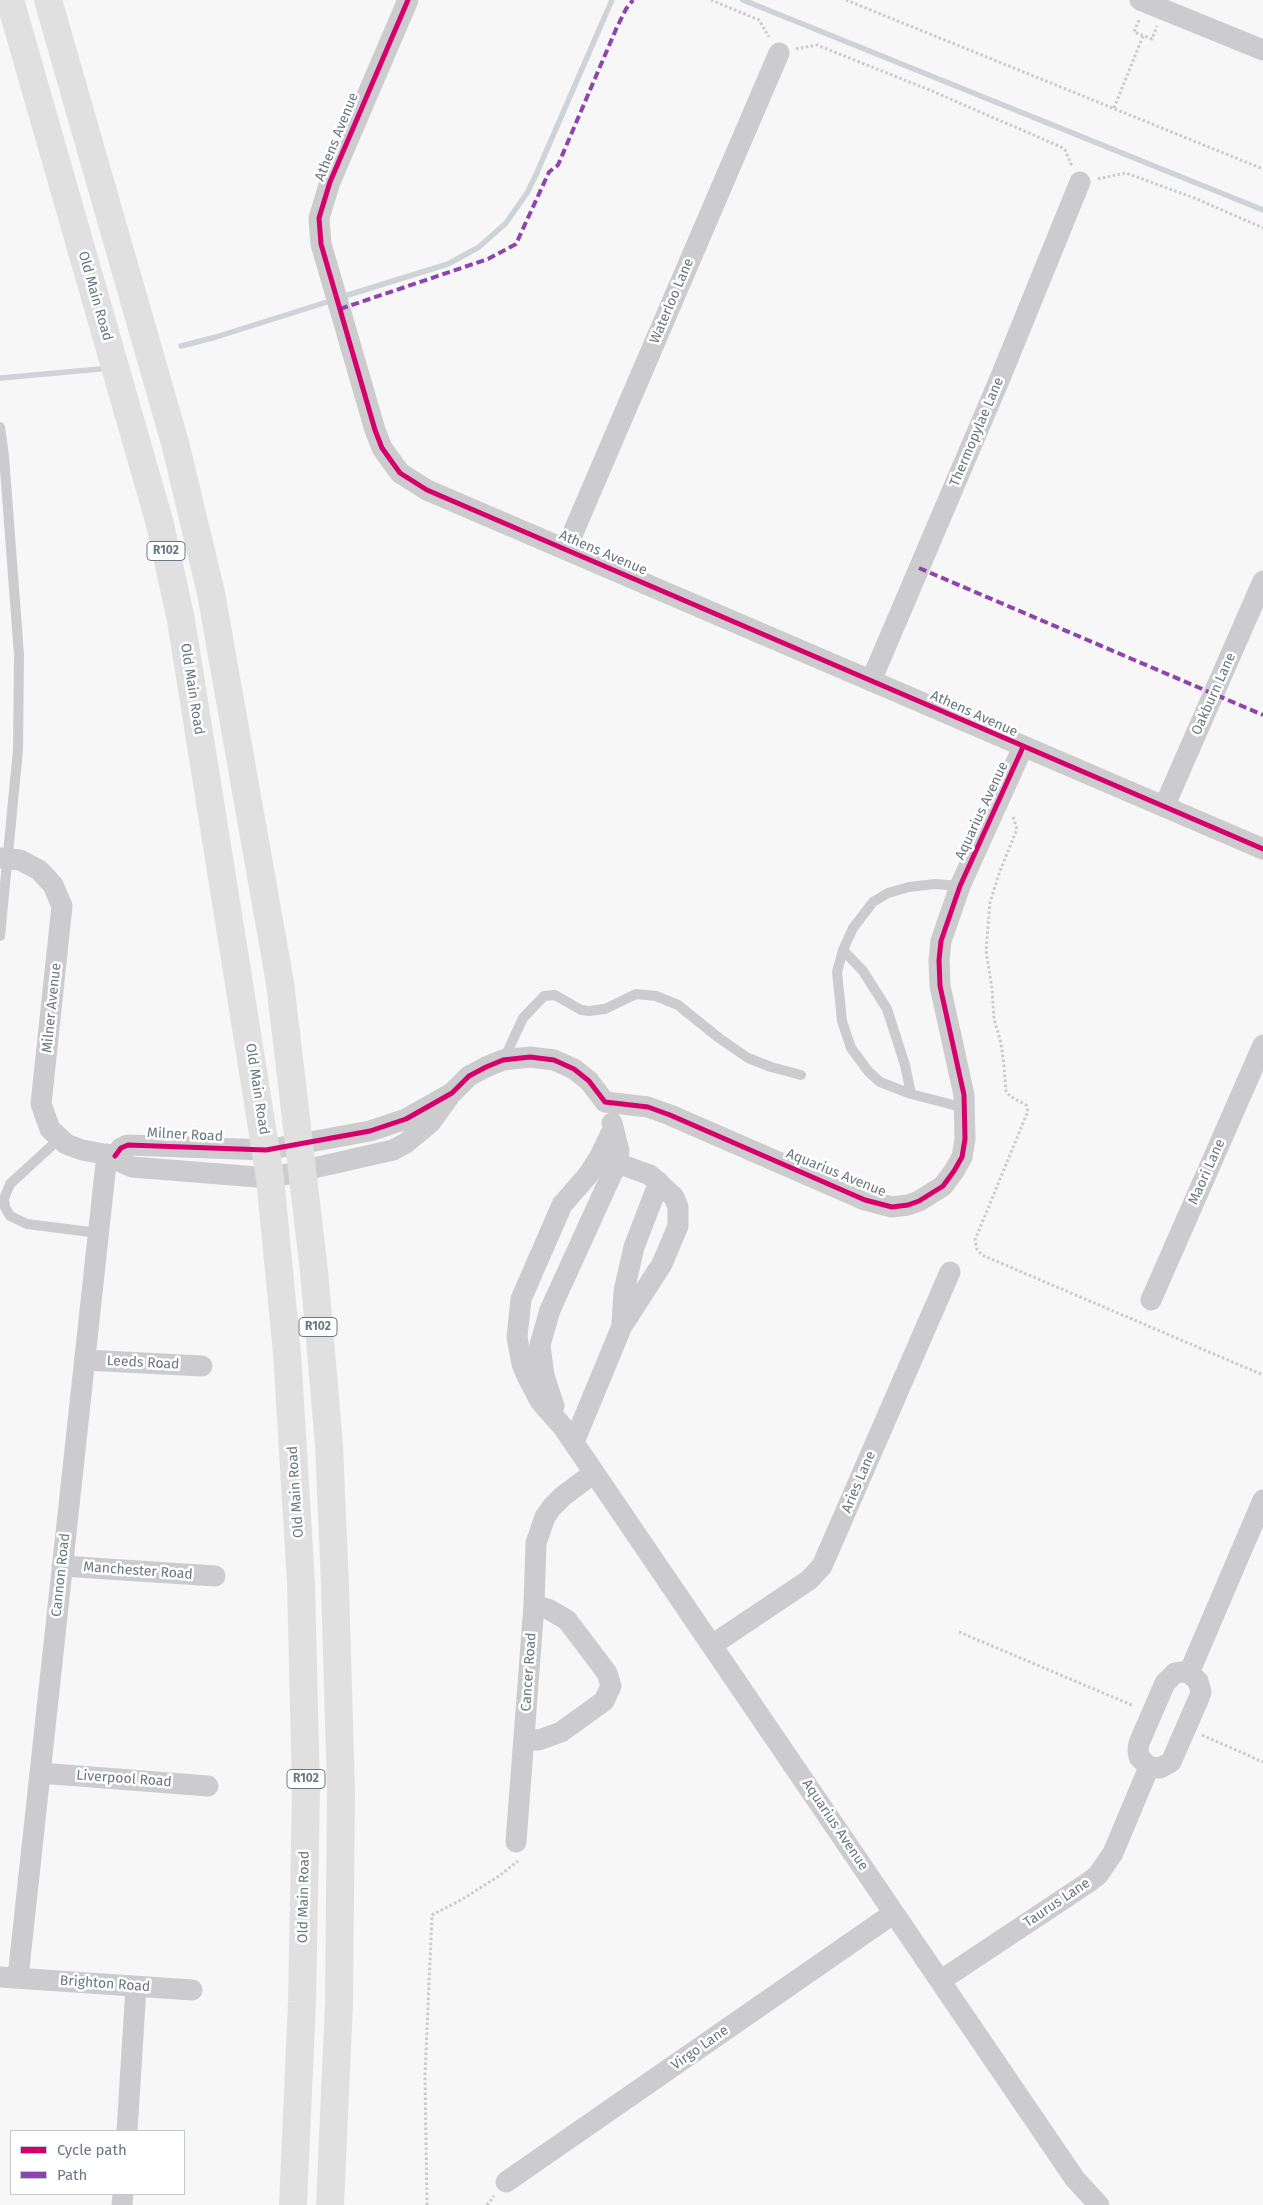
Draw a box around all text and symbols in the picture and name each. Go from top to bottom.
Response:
street label: Athens Avenue [312,90,362,184]
street label: Old Main Road [74,249,116,343]
street label: Waterloo Lane [646,256,698,346]
street label: Thermopylae Lane [946,375,1008,489]
street label: Athens Avenue [557,527,649,579]
road number: R102 [147,542,185,560]
street label: Old Main Road [176,642,208,736]
street label: Oakburn Lane [1188,650,1240,738]
street label: Athens Avenue [928,687,1020,741]
street label: Aquarius Avenue [952,759,1012,863]
street label: Milner Avenue [39,962,65,1054]
street label: Old Main Road [241,1042,273,1136]
street label: Milner Road [147,1125,223,1145]
street label: Maori Lane [1185,1137,1229,1207]
street label: Aquarius Avenue [784,1145,888,1201]
road number: R102 [299,1318,337,1336]
street label: Leeds Road [106,1353,180,1373]
street label: Old Main Road [284,1445,308,1539]
street label: Aries Lane [838,1449,880,1515]
street label: Cannon Road [48,1532,74,1618]
street label: Manchester Road [83,1559,193,1583]
street label: Cancer Road [518,1632,540,1712]
street label: Liverpool Road [76,1767,172,1791]
road number: R102 [287,1770,325,1788]
street label: Aquarius Avenue [798,1776,872,1874]
street label: Old Main Road [295,1851,313,1943]
street label: Taurus Lane [1021,1875,1093,1931]
street label: Brighton Road [59,1972,151,1996]
street label: Virgo Lane [668,2022,732,2074]
legend [10,2130,185,2195]
text: Cycle path [57,2141,127,2159]
text: Path [57,2166,87,2184]

